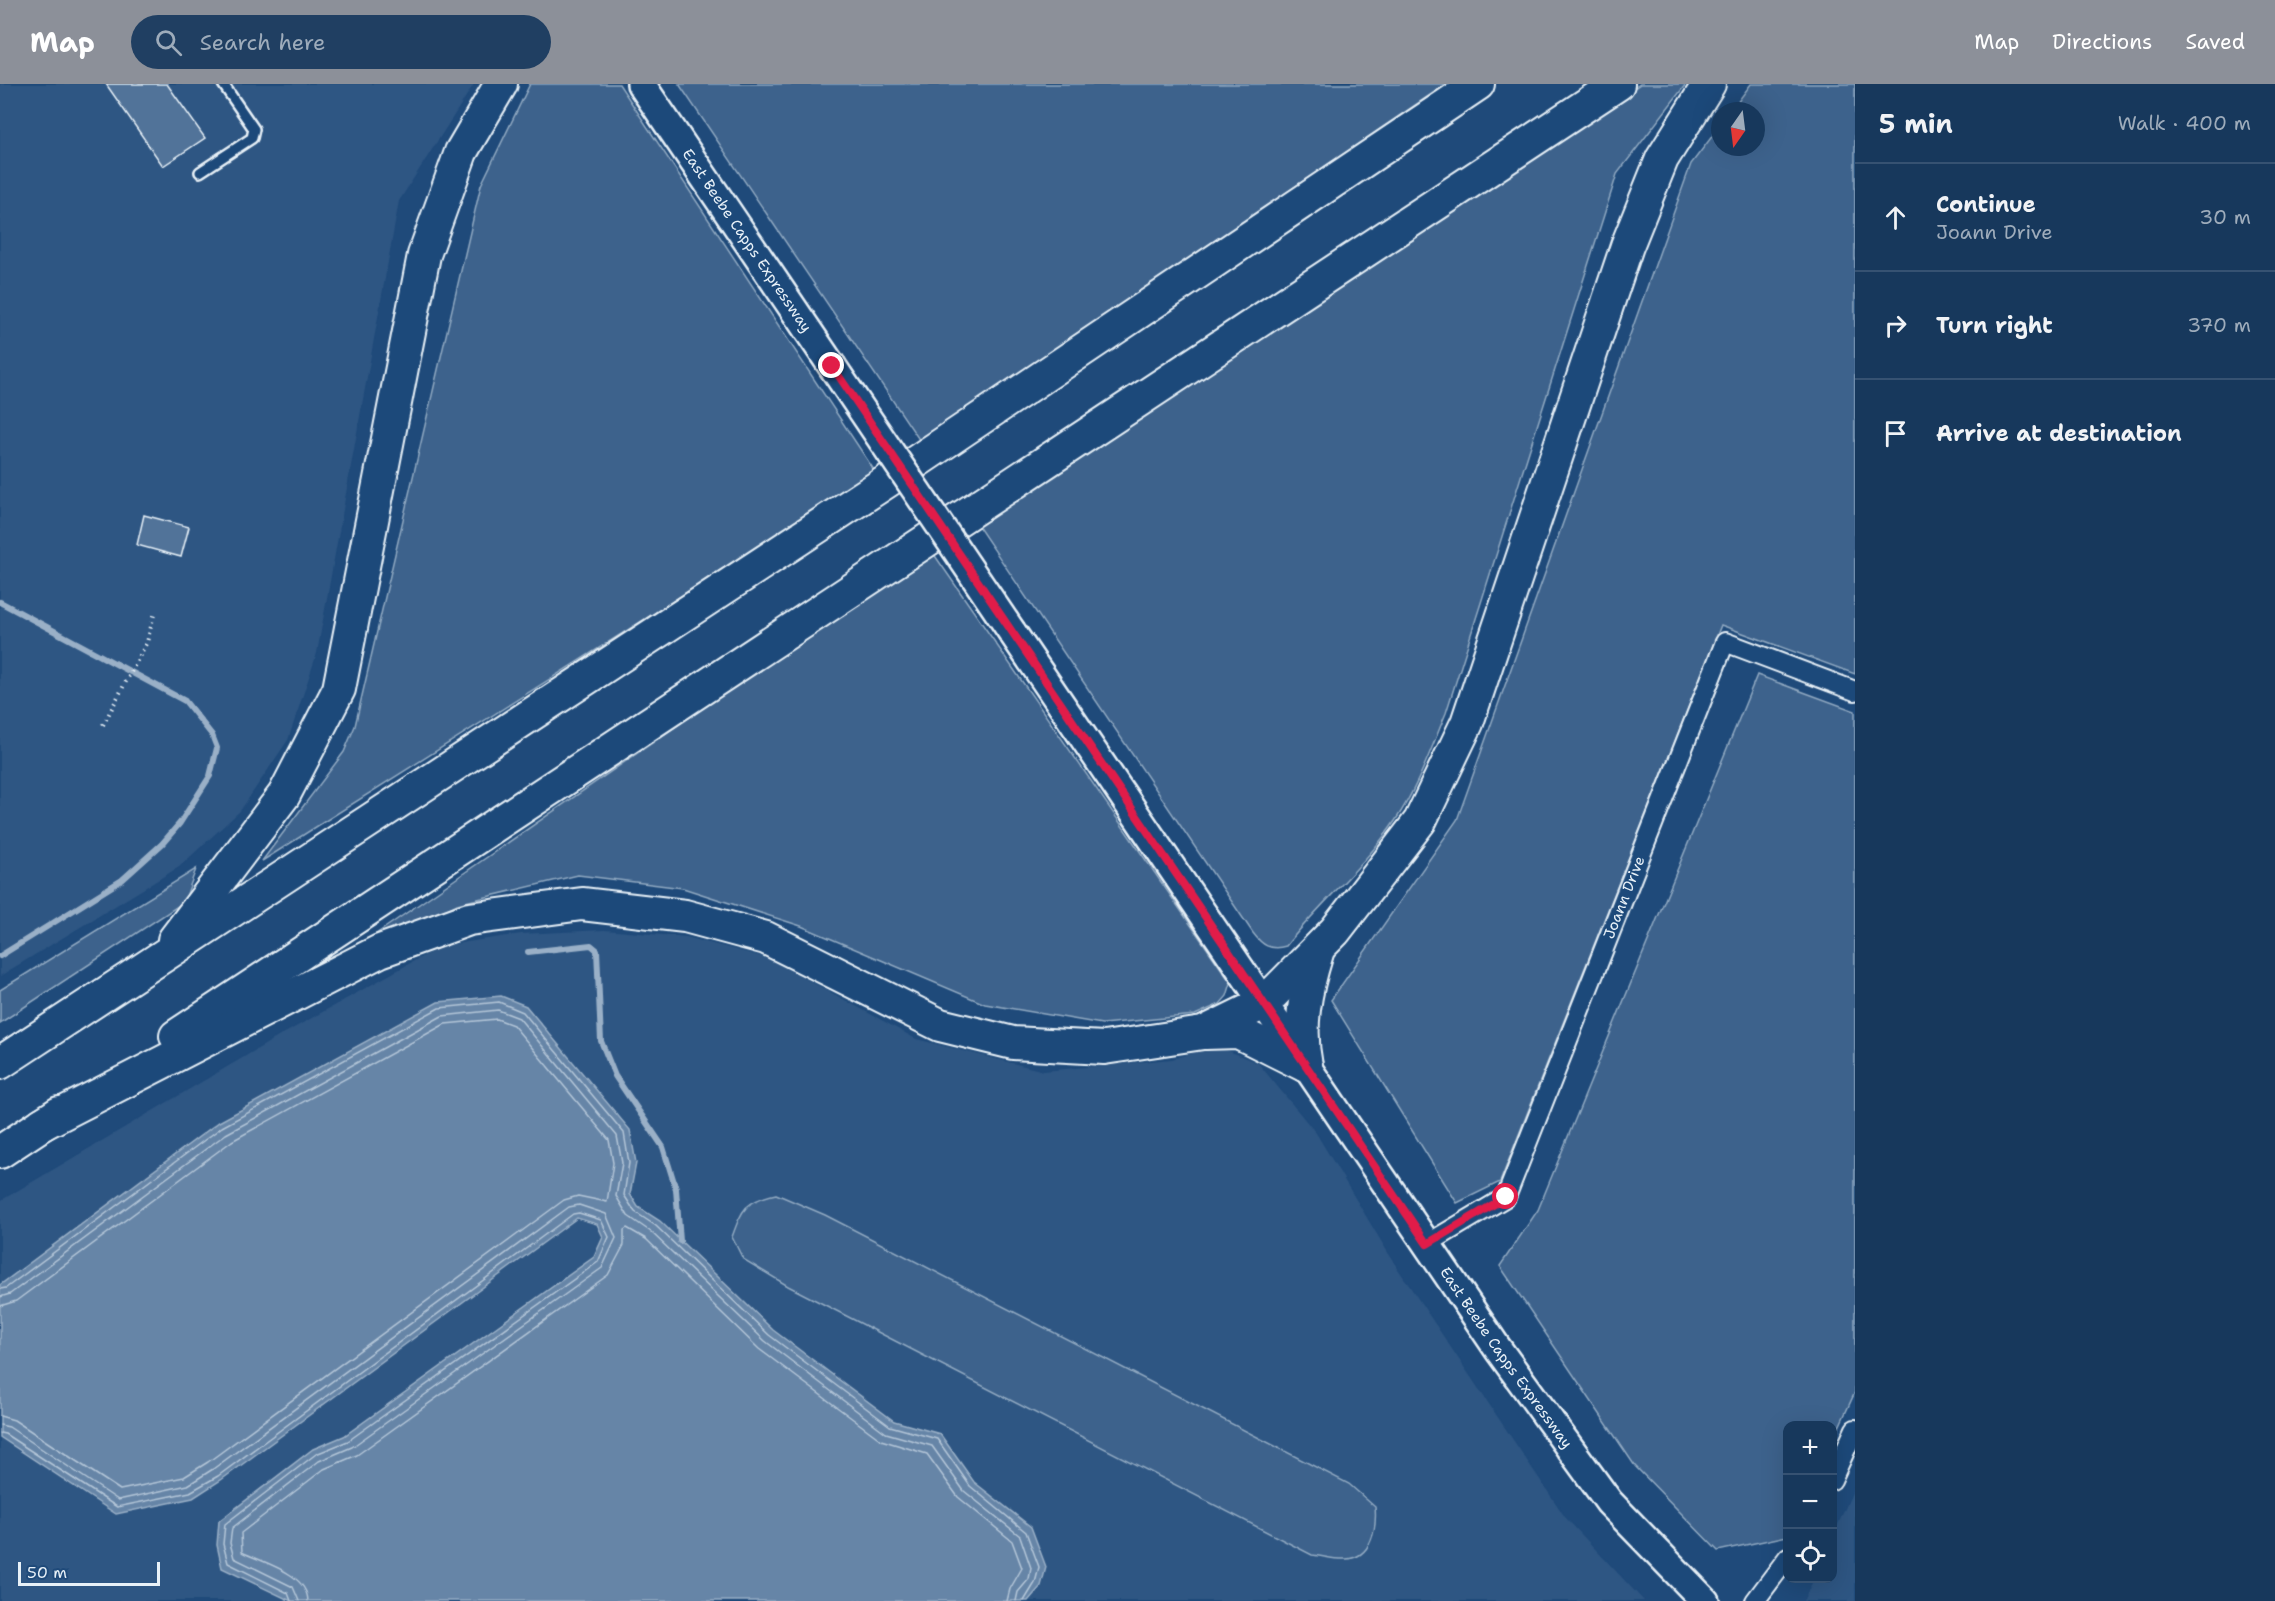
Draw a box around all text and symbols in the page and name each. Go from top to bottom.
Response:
search box [131,15,551,69]
text: Map [30,23,95,61]
icon: search [152,26,185,59]
text: Search here [200,28,325,57]
text: Map [1974,28,2019,56]
text: Directions [2052,28,2152,56]
text: Saved [2185,28,2245,56]
north arrow [1711,102,1765,156]
text: 5 min [1879,106,1953,141]
text: Walk · 400 m [2118,110,2251,136]
street label: East Beebe Capps Expressway [678,145,816,336]
text: Continue [1936,190,2036,219]
icon: ahead [1879,201,1912,234]
text: 30 m [2199,204,2251,230]
text: Joann Drive [1936,219,2053,245]
icon: right [1879,309,1912,342]
text: Turn right [1936,311,2053,340]
text: 370 m [2187,312,2251,338]
route end [818,352,844,378]
icon: arrive [1879,417,1912,450]
text: Arrive at destination [1936,419,2182,448]
street label: Joann Drive [1599,853,1650,942]
route start [1492,1183,1518,1209]
street label: East Beebe Capps Expressway [1435,1263,1577,1453]
map controls [1783,1421,1837,1583]
button: + [1783,1421,1837,1475]
button: − [1783,1475,1837,1529]
button: locate [1783,1529,1837,1583]
scale bar [18,1559,160,1586]
text: 50 m [27,1562,67,1583]

